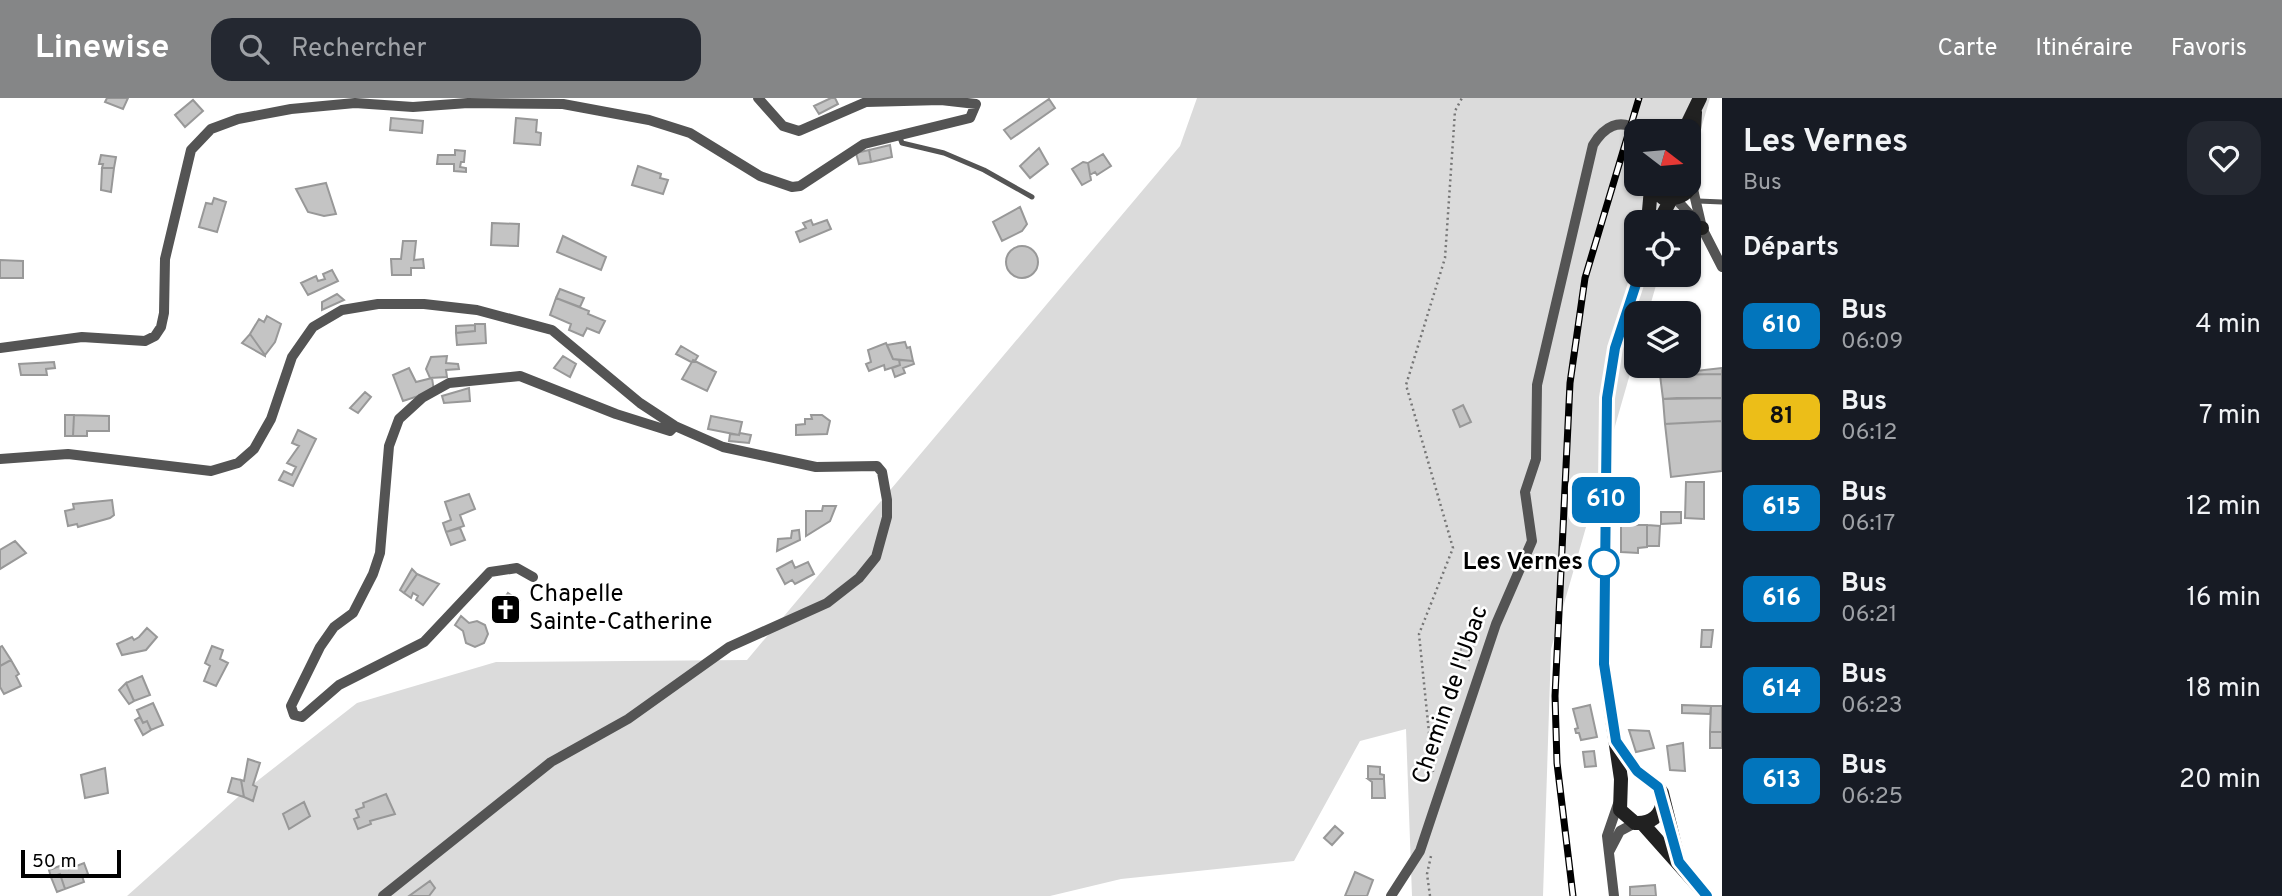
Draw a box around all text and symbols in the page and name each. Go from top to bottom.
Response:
search box [211,18,701,81]
text: Linewise [35,28,169,70]
icon: search [235,30,273,68]
text: Rechercher [291,33,427,66]
text: Carte [1937,34,1997,64]
text: Itinéraire [2035,34,2133,64]
text: Favoris [2171,34,2247,64]
north arrow [1624,119,1701,196]
map controls [1624,119,1701,378]
button: heart [2187,121,2261,195]
text: Les Vernes [1743,122,1908,164]
text: Bus [1743,169,1782,198]
button: locate [1624,210,1701,287]
text: Départs [1743,232,1839,265]
text: Bus [1841,295,1887,328]
button: layers [1624,301,1701,378]
text: 4 min [2195,309,2261,342]
text: 610 [1761,311,1802,341]
text: 06:09 [1841,328,1903,357]
text: Bus [1841,386,1887,419]
text: 7 min [2199,400,2261,433]
text: 81 [1769,402,1794,432]
text: 06:12 [1841,419,1897,448]
line badge: 610 [1566,477,1646,523]
text: Bus [1841,477,1887,510]
text: 610 [1586,485,1626,515]
text: 12 min [2186,491,2261,524]
text: 615 [1762,493,1801,523]
text: 06:17 [1841,510,1895,539]
place label: Les Vernes [1463,548,1583,578]
marker: Les Vernes [1589,548,1619,578]
text: Bus [1841,568,1887,601]
place label: Chapelle Sainte-Catherine [529,580,712,638]
text: 16 min [2186,582,2261,615]
text: 616 [1762,584,1801,614]
church icon: Chapelle Sainte-Catherine [489,592,523,626]
text: 06:21 [1841,601,1897,630]
street label: Chemin de l'Ubac [1406,602,1496,788]
text: Bus [1841,659,1887,692]
text: 18 min [2186,673,2261,706]
text: 614 [1762,675,1801,705]
text: 06:23 [1841,692,1903,721]
text: Bus [1841,750,1887,783]
text: 20 min [2179,764,2261,797]
text: 613 [1762,766,1801,796]
text: 06:25 [1841,783,1903,812]
scale bar [21,847,121,879]
text: 50 m [32,850,77,874]

